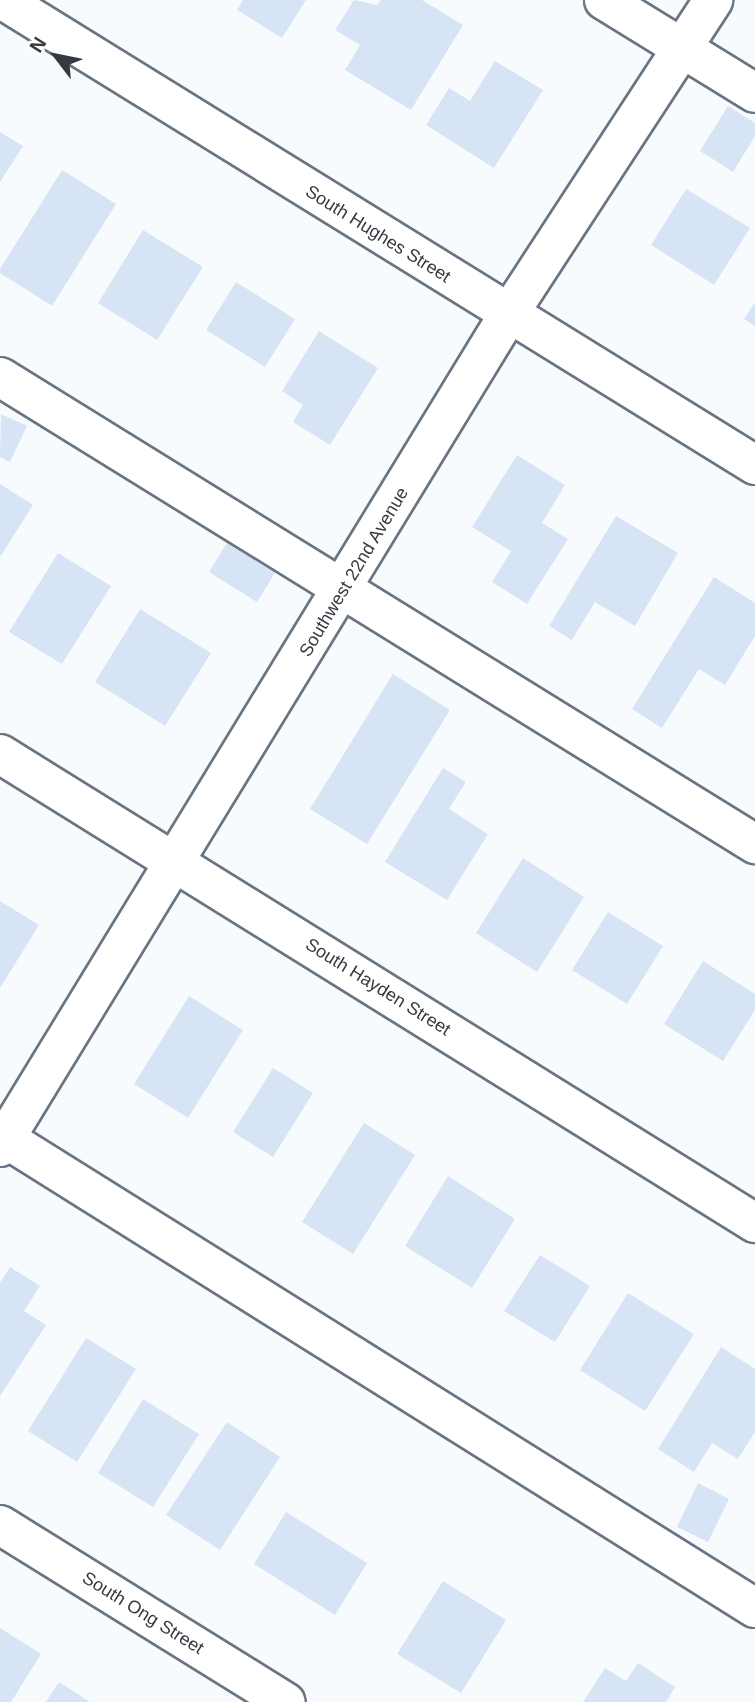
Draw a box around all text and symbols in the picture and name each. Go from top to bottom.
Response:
north arrow [21,21,91,91]
text: N [25,33,50,56]
street label: South Hughes Street [301,181,455,287]
street label: Southwest 22nd Avenue [295,483,413,661]
street label: South Hayden Street [301,934,455,1040]
street label: South Ong Street [78,1567,208,1659]

